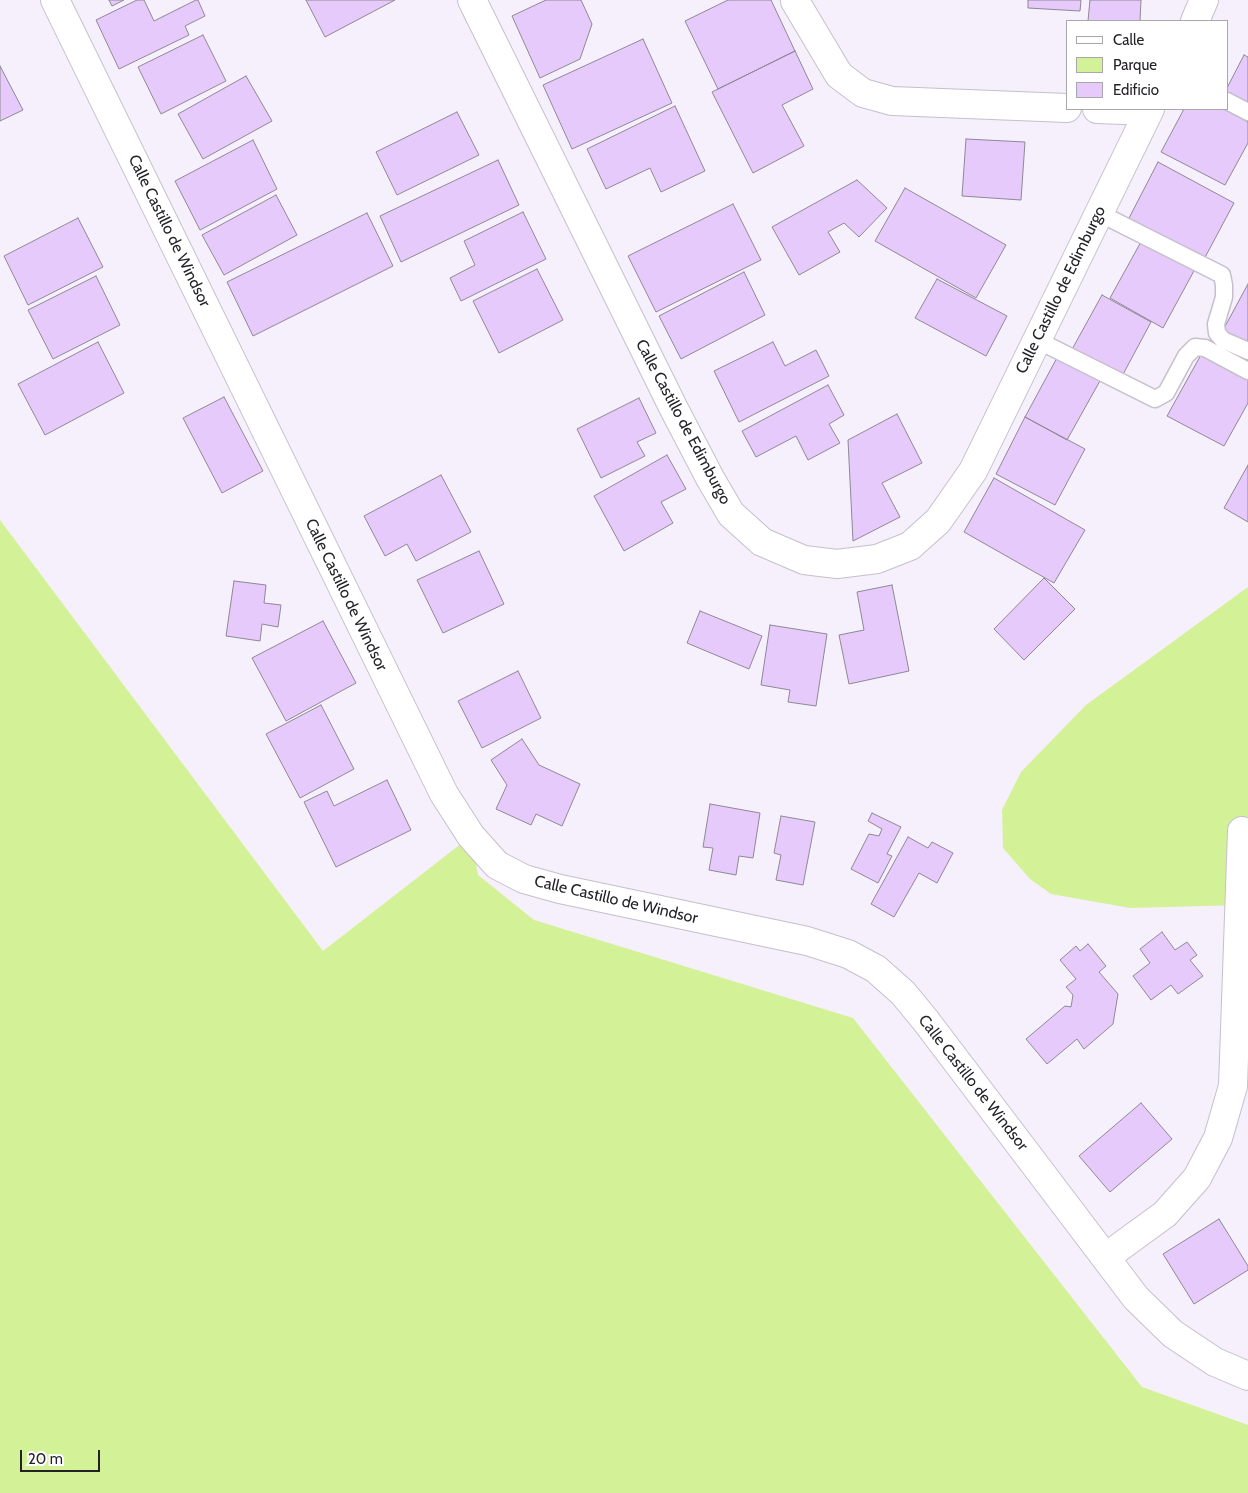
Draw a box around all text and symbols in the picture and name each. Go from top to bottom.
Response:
legend [1066,20,1228,110]
text: Calle [1113,31,1144,49]
text: Parque [1113,56,1157,74]
text: Edificio [1113,81,1159,99]
street label: Calle Castillo de Windsor [124,152,214,310]
street label: Calle Castillo de Edimburgo [1012,203,1110,377]
street label: Calle Castillo de Edimburgo [631,336,735,508]
street label: Calle Castillo de Windsor [301,516,391,674]
street label: Calle Castillo de Windsor [532,872,700,928]
street label: Calle Castillo de Windsor [914,1011,1032,1155]
scale bar [22,1440,102,1472]
text: 20 m [28,1450,63,1468]

